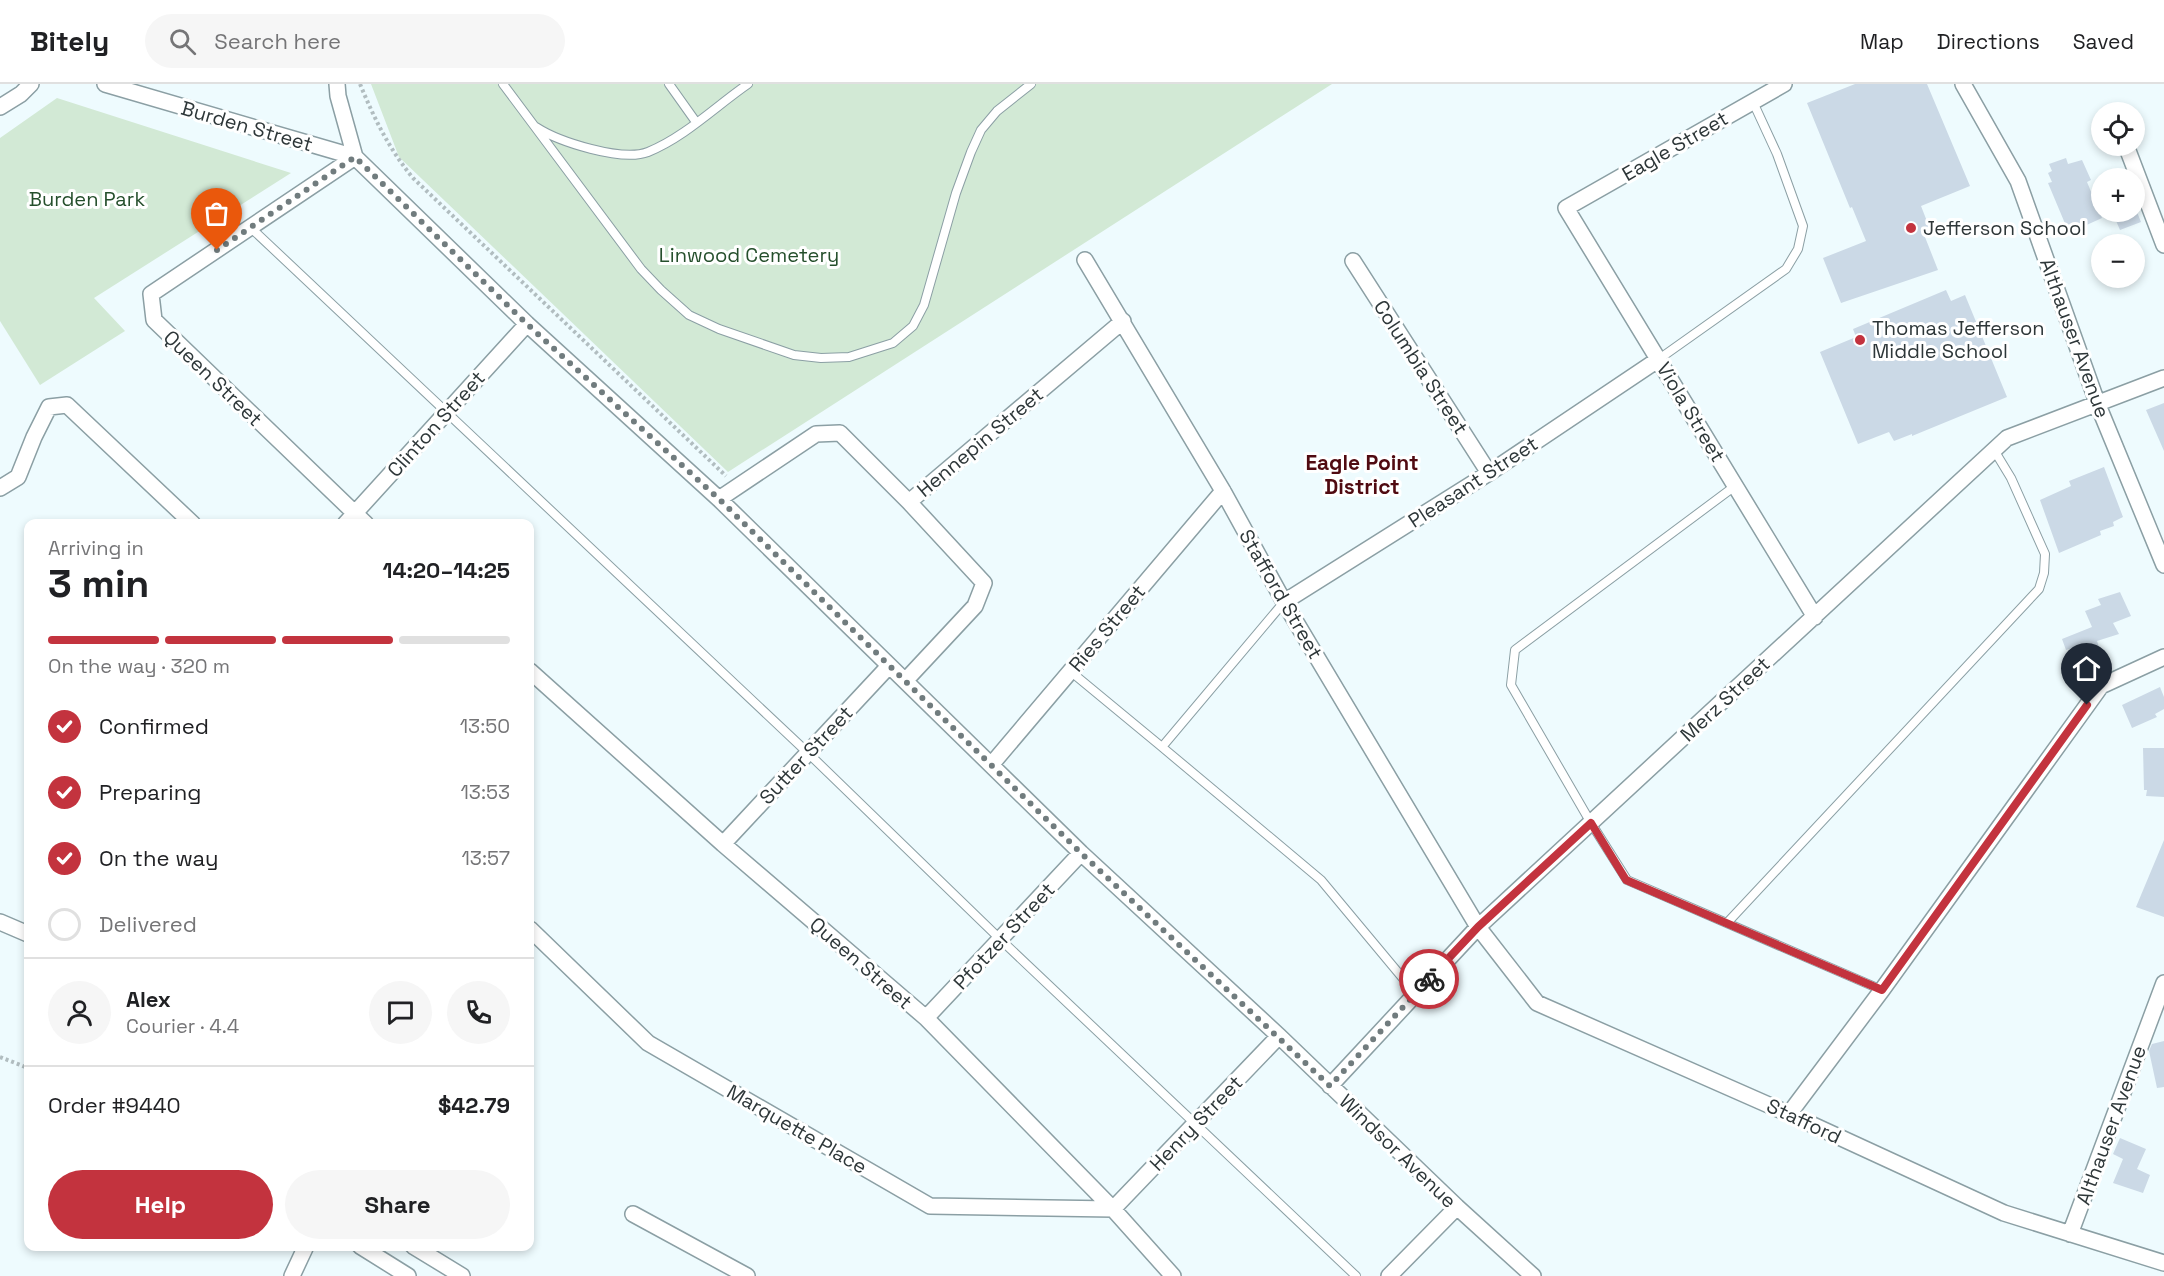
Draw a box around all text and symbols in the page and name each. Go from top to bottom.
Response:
search box [145,14,565,68]
text: Bitely [30,23,109,59]
icon: search [166,25,199,58]
text: Search here [214,27,341,55]
text: Map [1860,28,1904,55]
text: Directions [1937,28,2040,55]
text: Saved [2073,28,2134,55]
street label: Burden Street [178,95,316,157]
map controls [2091,102,2145,288]
button: locate [2091,102,2145,156]
street label: Eagle Street [1617,105,1733,187]
button: + [2091,168,2145,222]
park label: Burden Park [29,186,145,212]
pin [191,188,242,250]
icon: bag [200,197,233,230]
place label: Jefferson School [1923,215,2086,241]
marker: Jefferson School [1904,221,1918,235]
button: − [2091,234,2145,288]
park label: Linwood Cemetery [659,242,839,268]
street label: Althauser Avenue [2034,255,2116,421]
street label: Columbia Street [1368,295,1474,439]
place label: Thomas Jefferson Middle School [1872,315,2045,364]
street label: Queen Street [158,324,268,432]
marker: Thomas Jefferson Middle School [1853,333,1867,347]
street label: Viola Street [1651,357,1731,467]
street label: Clinton Street [381,365,491,483]
street label: Hennepin Street [911,381,1049,503]
street label: Pleasant Street [1403,430,1543,534]
district label: Eagle Point District [1305,449,1419,500]
street label: Stafford Street [1233,524,1329,664]
text: Arriving in [48,535,144,561]
text: 14:20–14:25 [383,556,510,584]
text: 3 min [48,559,149,608]
street label: Ries Street [1063,579,1151,677]
pin [2061,643,2112,705]
street label: Merz Street [1675,651,1775,747]
icon: home [2070,652,2103,685]
text: On the way · 320 m [48,653,230,679]
street label: Sutter Street [754,700,858,810]
icon: check [48,710,81,743]
text: Confirmed [99,712,209,740]
text: 13:50 [460,713,510,739]
icon: check [48,776,81,809]
text: Preparing [99,778,201,806]
text: 13:53 [460,779,510,805]
icon: check [48,842,81,875]
text: On the way [99,844,218,872]
text: 13:57 [461,845,510,871]
street label: Pfotzer Street [948,877,1060,995]
text: Delivered [99,910,197,938]
street label: Queen Street [804,911,918,1015]
courier [1399,949,1459,1009]
icon: bike [1413,963,1446,996]
button: person [48,981,111,1044]
button: chat [369,981,432,1044]
button: phone [447,981,510,1044]
text: Alex [126,985,171,1013]
text: Courier · 4.4 [126,1013,239,1039]
street label: Althauser Avenue [2070,1042,2152,1208]
street label: Henry Street [1144,1070,1248,1176]
street label: Marquette Place [722,1078,872,1180]
street label: Windsor Avenue [1334,1088,1462,1214]
text: Order #9440 [48,1091,181,1119]
text: $42.79 [438,1091,510,1119]
street label: Stafford [1762,1092,1846,1150]
button: Help [48,1170,273,1239]
button: Share [285,1170,510,1239]

